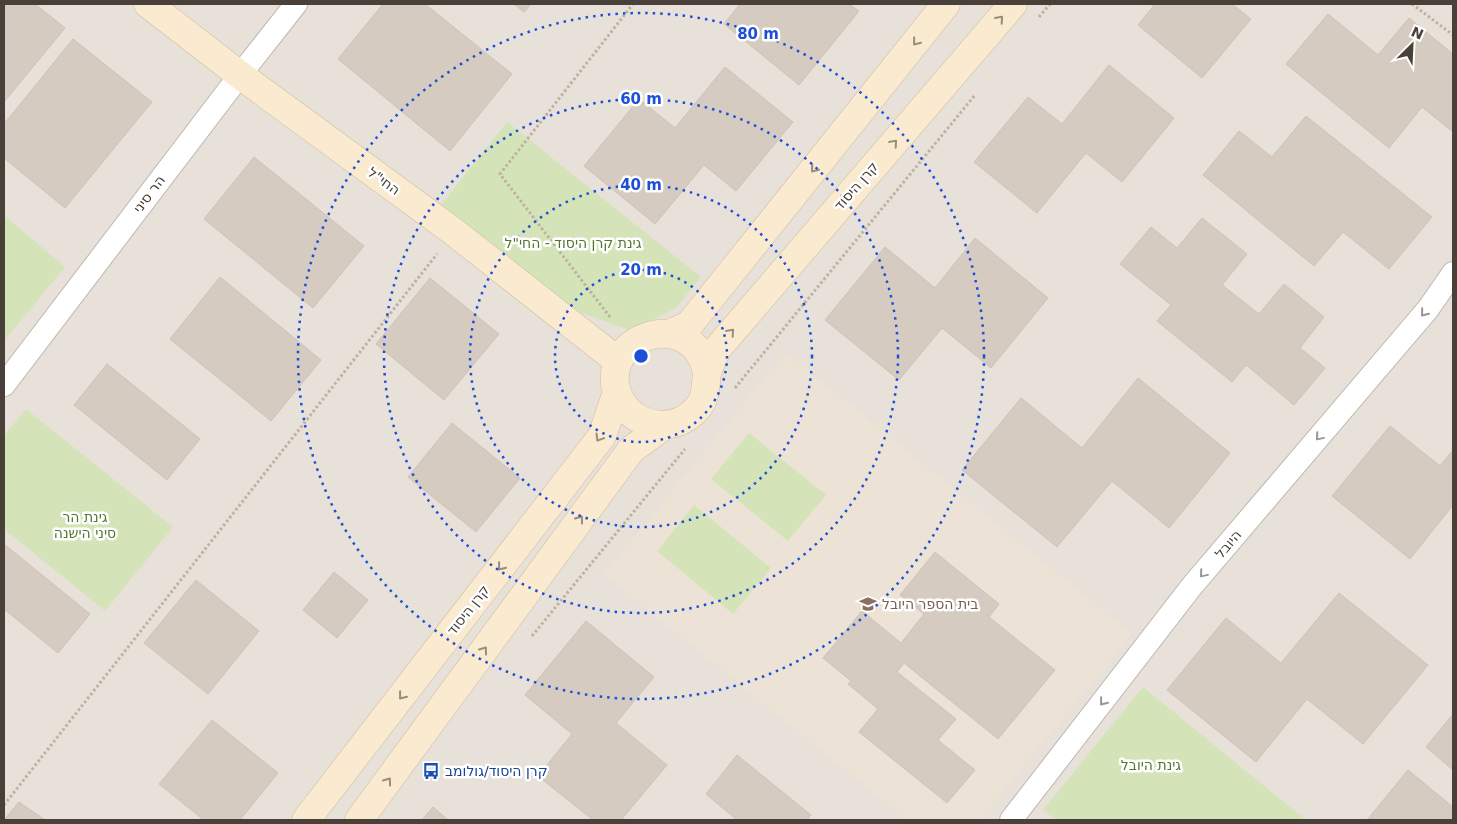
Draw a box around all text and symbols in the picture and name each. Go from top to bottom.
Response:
one-way arrow [994,16,1003,25]
north arrow [1387,20,1437,70]
text: N [1409,23,1426,43]
text: 80 m [737,25,779,43]
one-way arrow [913,36,921,45]
text: 60 m [620,90,662,108]
one-way arrow [888,139,897,148]
street label: קרן היסוד [831,159,881,213]
one-way arrow [811,163,820,173]
street label: החי"ל [365,164,403,198]
street label: הר סיני [130,172,168,216]
text: 40 m [620,176,662,194]
park label: גינת קרן היסוד - החי"ל [505,235,642,251]
text: 20 m [620,261,662,279]
one-way arrow [1421,307,1430,316]
one-way arrow [725,329,733,338]
centre of rings [632,347,650,365]
one-way arrow [1316,431,1325,440]
one-way arrow [596,432,606,441]
park label: גינת הר סיני הישנה [54,509,116,541]
one-way arrow [574,515,583,525]
street label: היובל [1212,527,1244,561]
one-way arrow [498,561,507,571]
one-way arrow [1199,568,1208,577]
street label: קרן היסוד [444,582,492,638]
school or university icon: בית הספר היובל [858,594,878,614]
place label: בית הספר היובל [882,596,978,612]
one-way arrow [478,646,487,656]
one-way arrow [399,690,408,700]
one-way arrow [1100,696,1108,705]
park label: גינת היובל [1121,757,1181,773]
bus stop icon: קרן היסוד/גולומב [421,761,441,781]
place label: קרן היסוד/גולומב [445,763,548,779]
one-way arrow [382,777,391,787]

